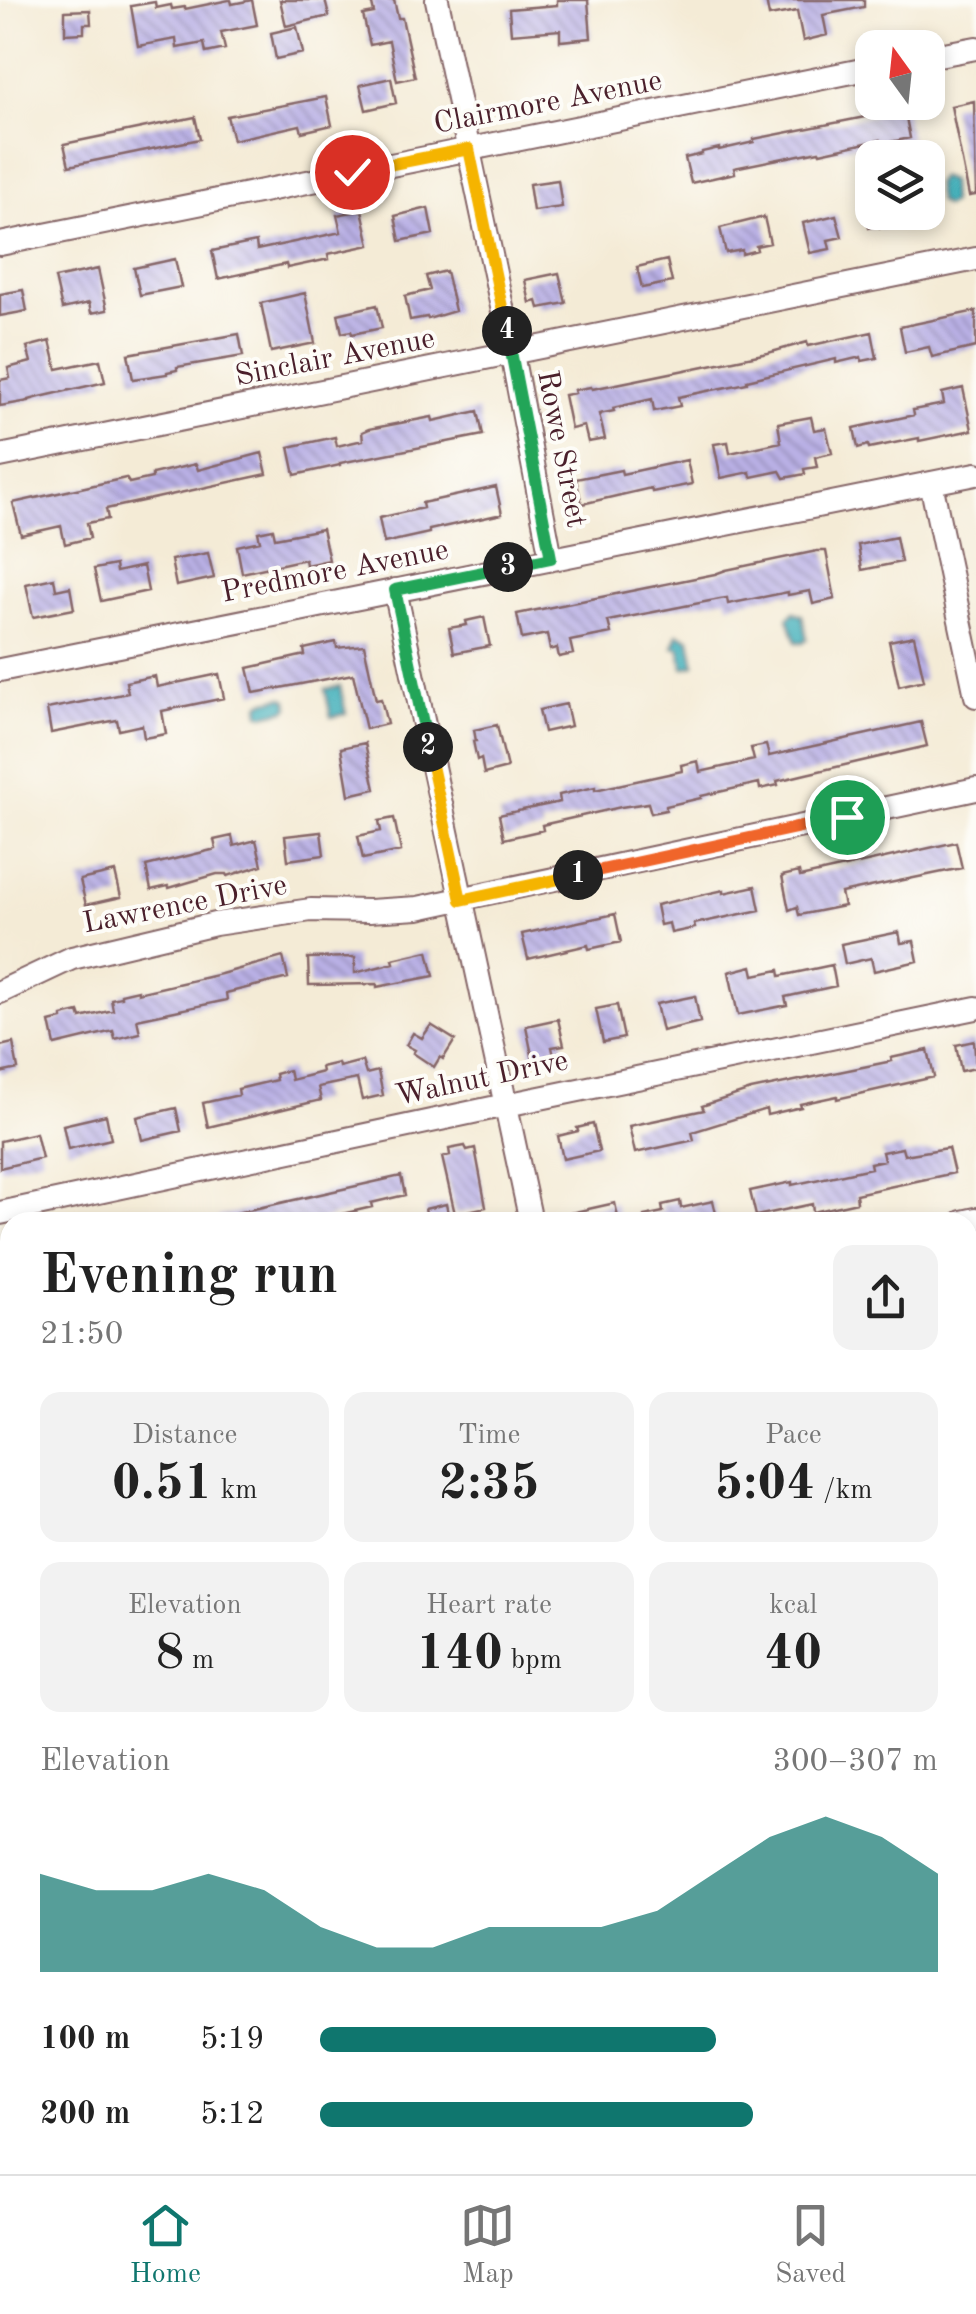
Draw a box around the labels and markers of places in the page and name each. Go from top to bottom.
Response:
pin [310,130,395,215]
pin: 4 [482,306,532,356]
pin: 3 [483,542,533,592]
pin: 2 [403,722,453,772]
pin [805,775,890,860]
pin: 1 [553,850,603,900]

